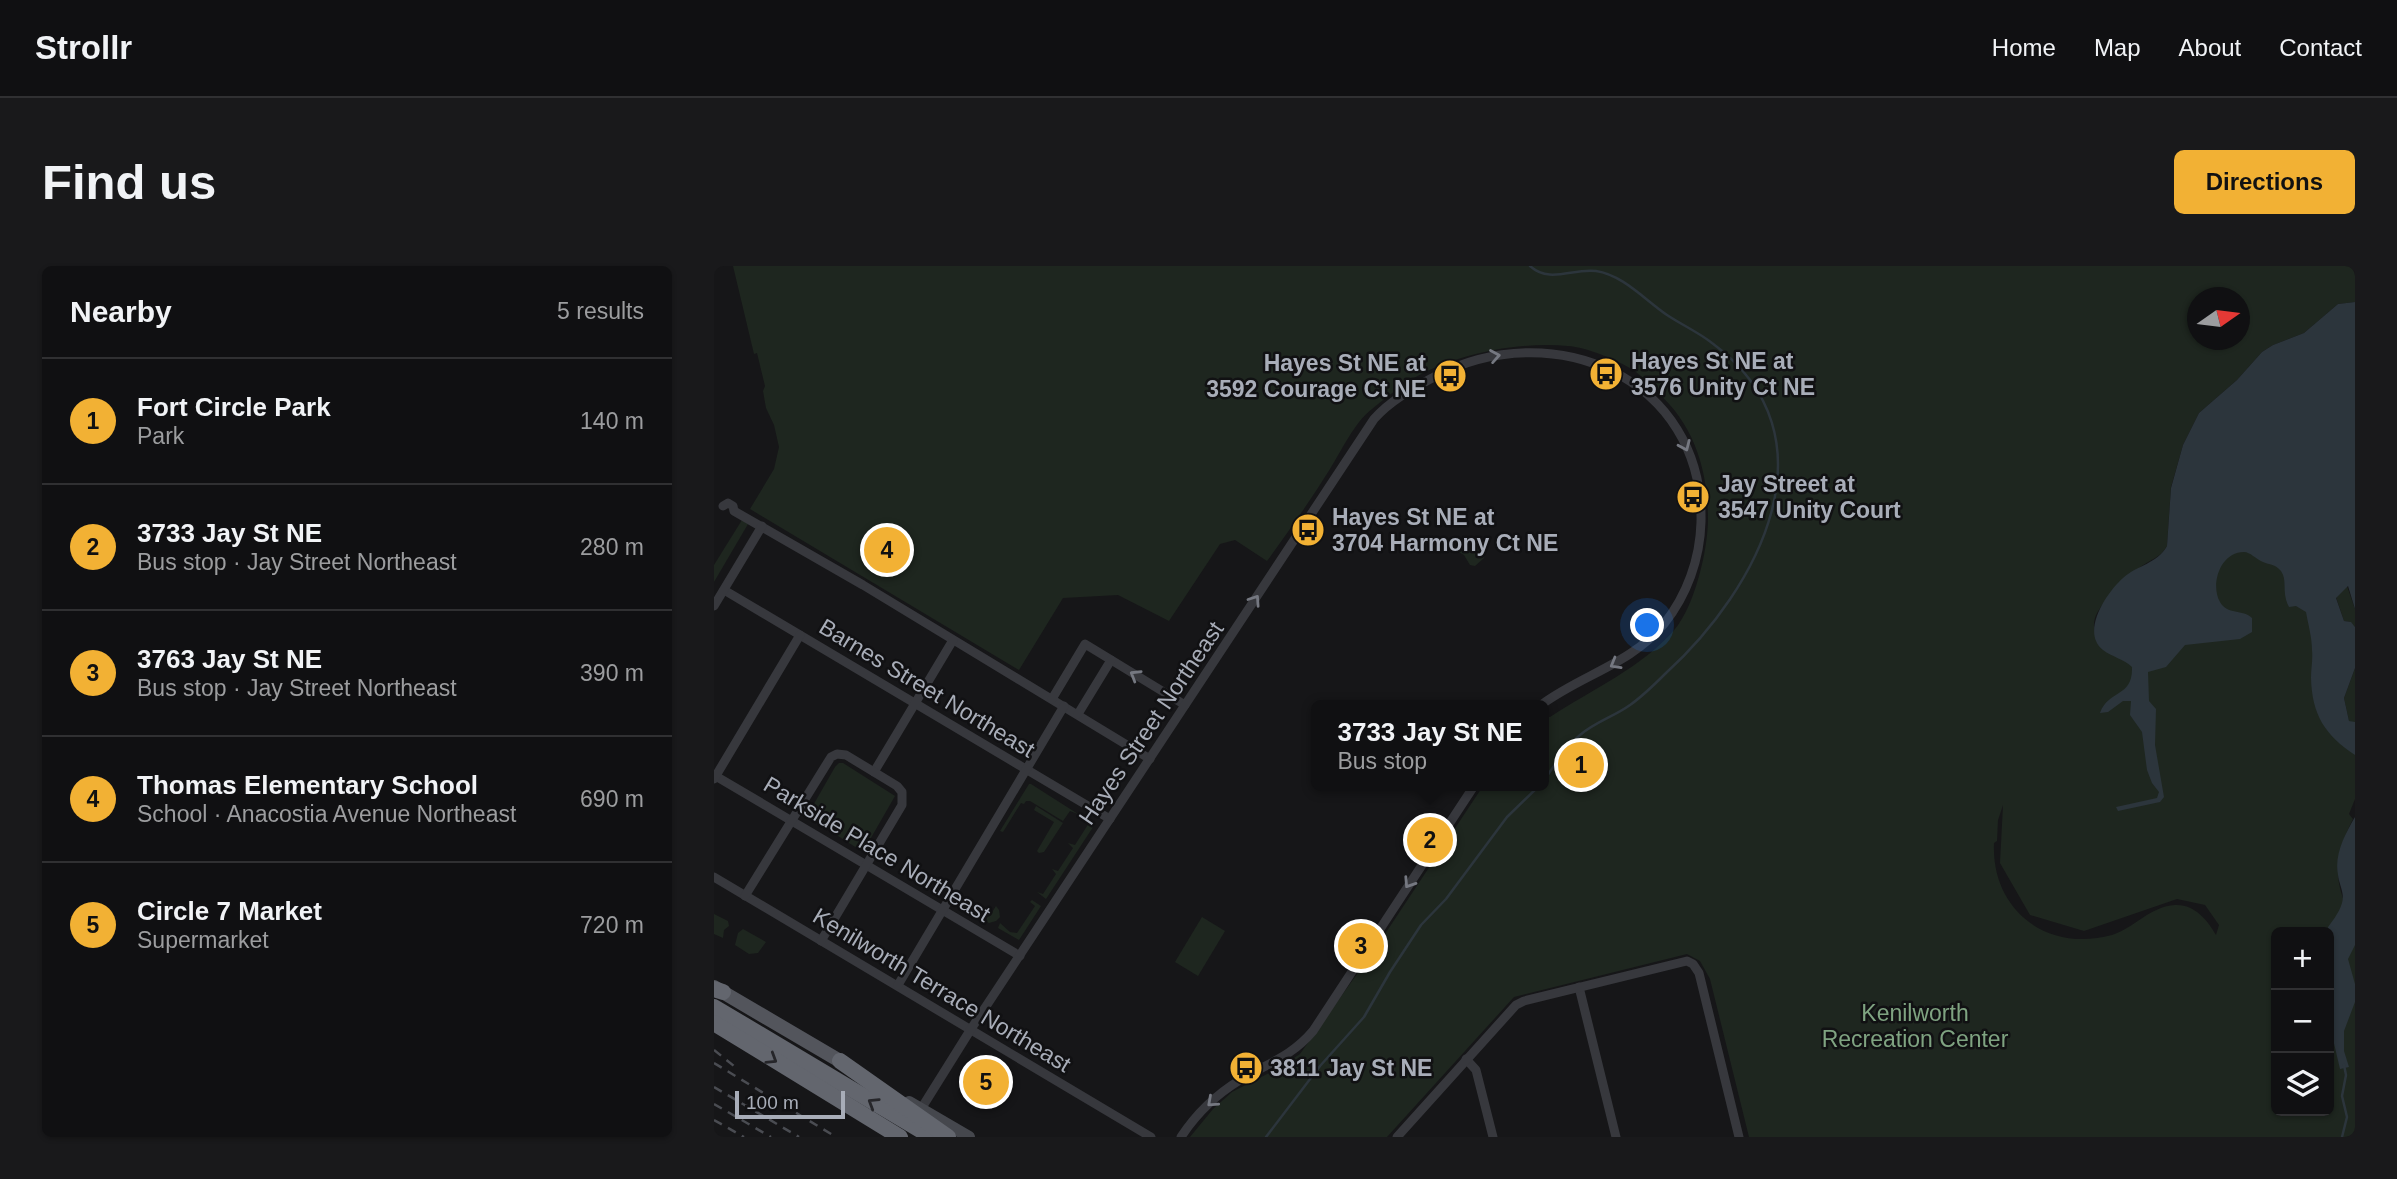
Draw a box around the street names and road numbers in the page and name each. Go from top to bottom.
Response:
street label: Barnes Street Northeast [815,613,1040,763]
street label: Hayes Street Northeast [1073,616,1229,829]
street label: Parkside Place Northeast [759,771,995,927]
street label: Kenilworth Terrace Northeast [808,903,1076,1078]

